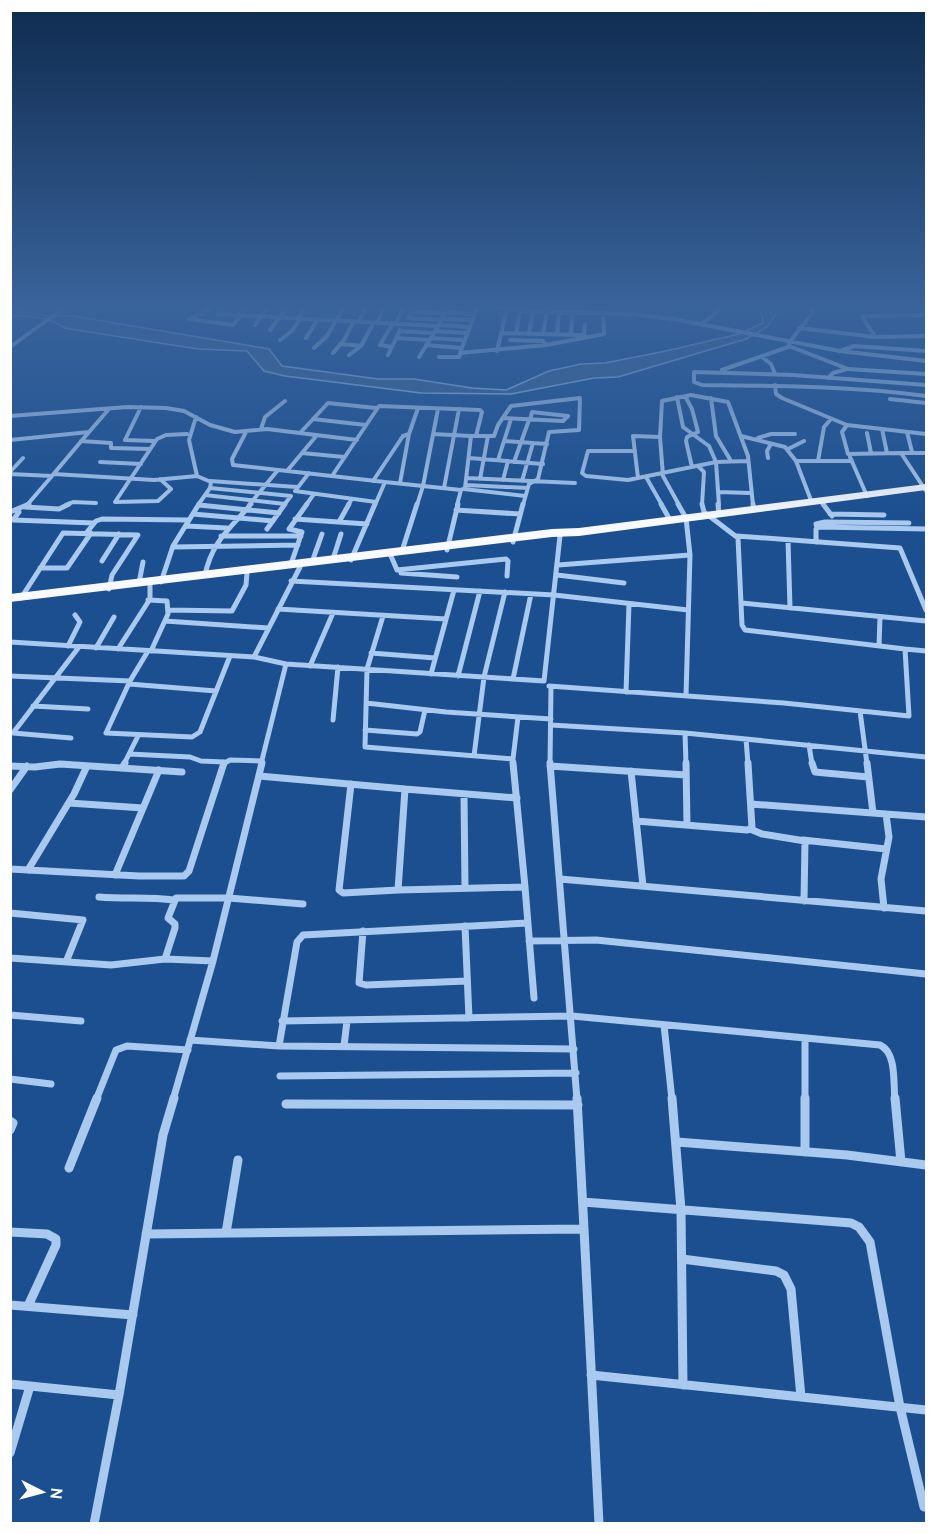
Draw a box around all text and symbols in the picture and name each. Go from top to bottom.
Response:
north arrow [12,1462,72,1522]
text: N [44,1487,65,1500]

